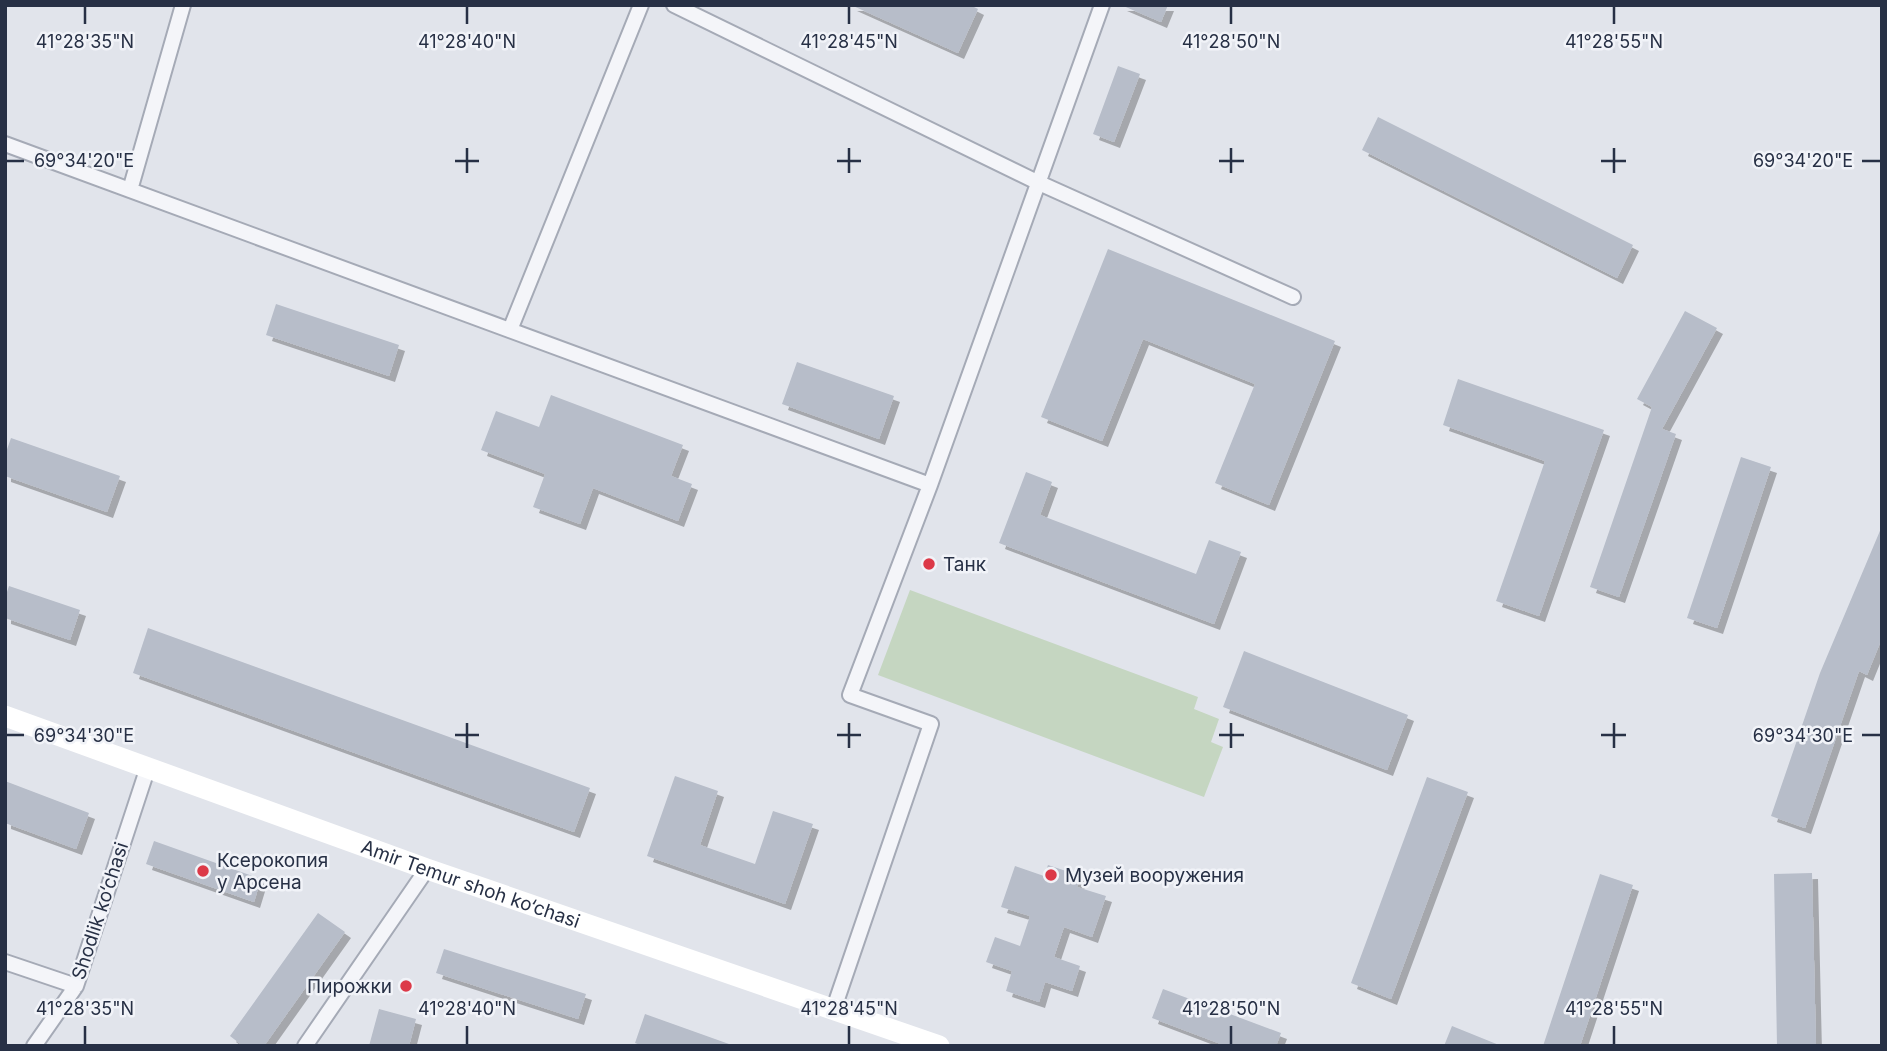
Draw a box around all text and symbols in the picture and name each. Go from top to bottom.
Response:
text: 41°28'35"N [36,31,134,52]
text: 41°28'40"N [418,31,516,52]
text: 41°28'45"N [800,31,898,52]
text: 41°28'50"N [1182,31,1280,52]
text: 41°28'55"N [1565,31,1663,52]
text: 69°34'20"E [34,150,134,171]
text: 69°34'20"E [1753,150,1853,171]
place label: Танк [943,553,987,576]
marker: Танк [921,556,937,572]
text: 69°34'30"E [34,725,134,746]
text: 69°34'30"E [1753,725,1853,746]
street label: Amir Temur shoh ko‘chasi [358,835,583,933]
street label: Shodlik ko‘chasi [67,839,133,983]
place label: Ксерокопия у Арсена [217,849,328,894]
marker: Ксерокопия у Арсена [195,863,211,879]
place label: Музей вооружения [1065,864,1244,887]
marker: Музей вооружения [1043,867,1059,883]
place label: Пирожки [307,975,392,998]
marker: Пирожки [398,978,414,994]
text: 41°28'35"N [36,998,134,1019]
text: 41°28'40"N [418,998,516,1019]
text: 41°28'45"N [800,998,898,1019]
text: 41°28'50"N [1182,998,1280,1019]
text: 41°28'55"N [1565,998,1663,1019]

